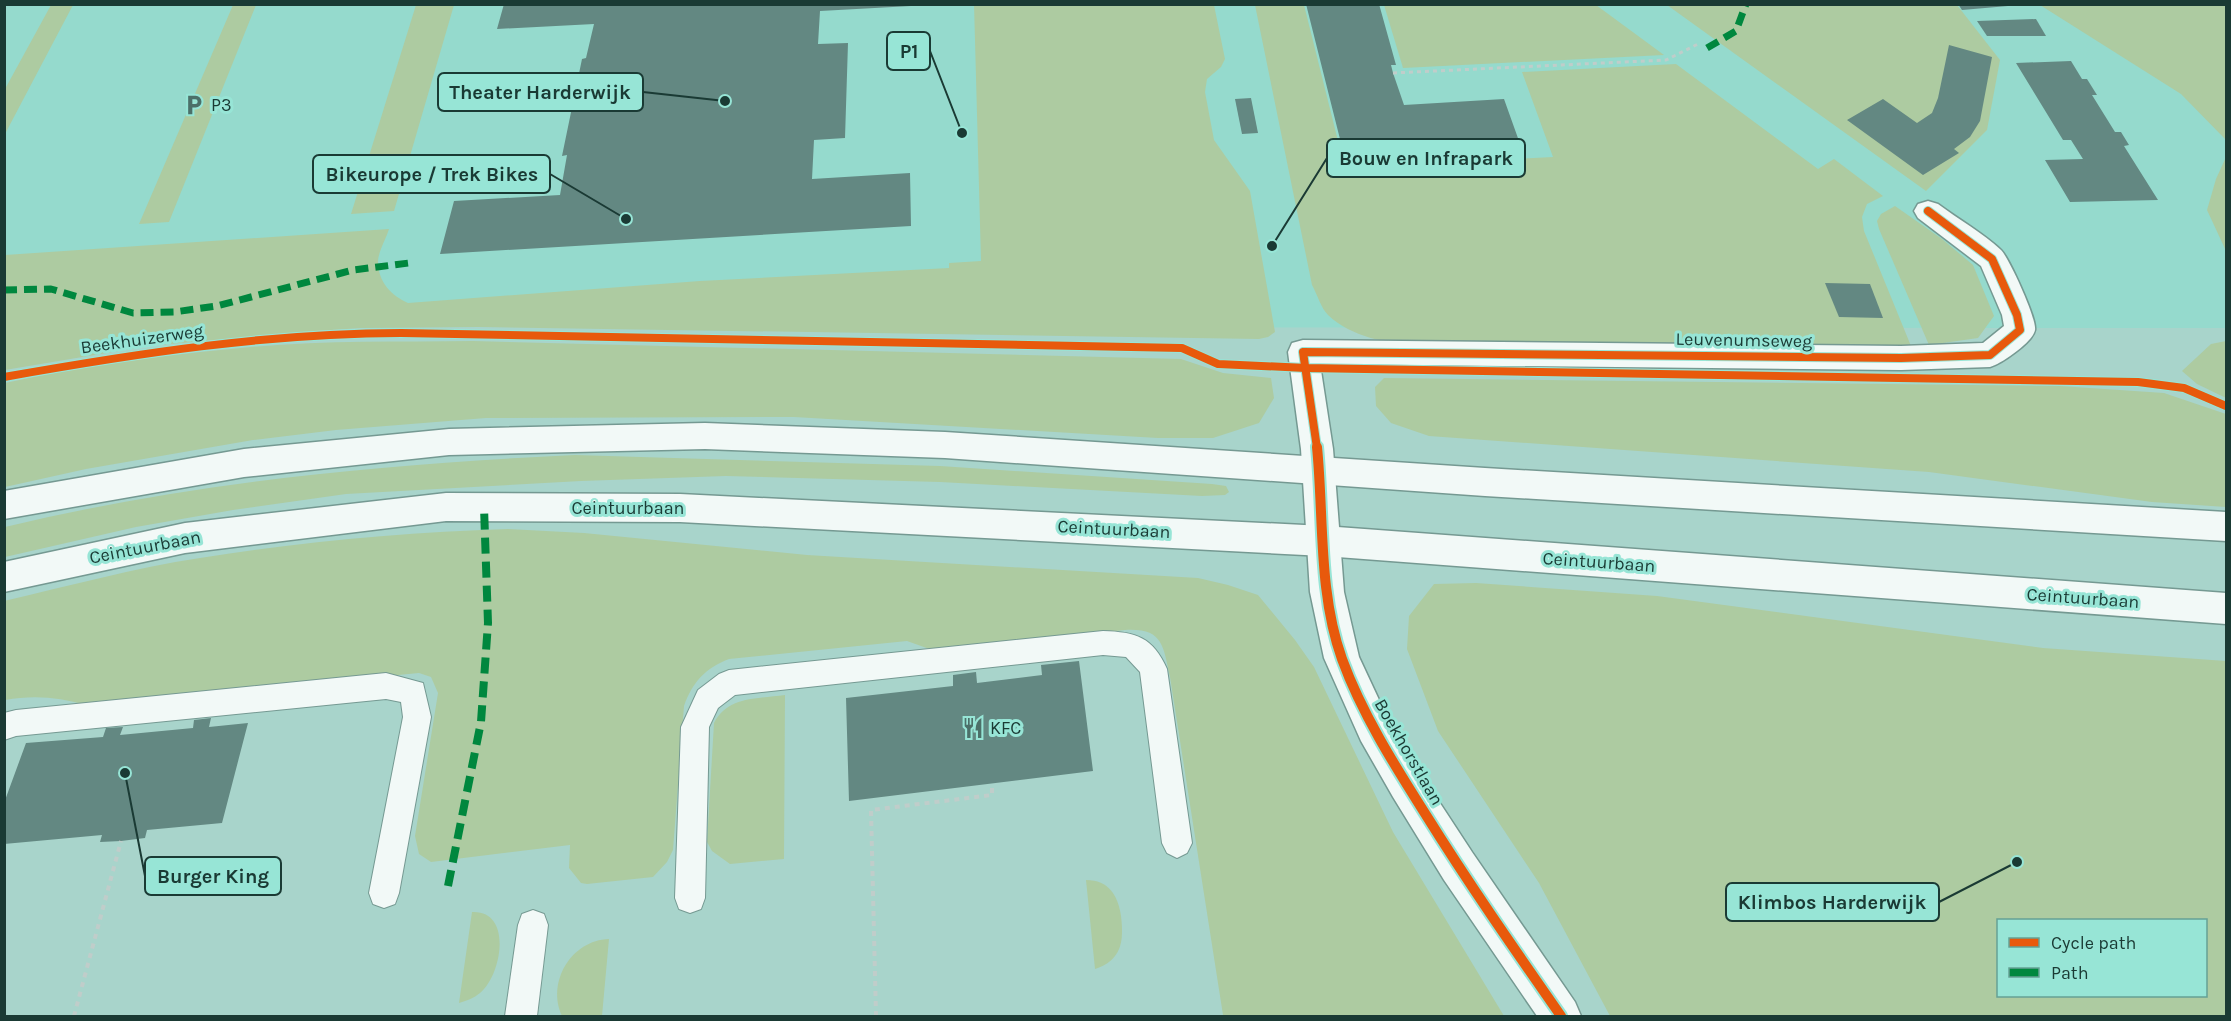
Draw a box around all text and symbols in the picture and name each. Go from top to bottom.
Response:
callout: P1 [887,32,930,70]
text: P1 [900,40,918,63]
callout: Theater Harderwijk [438,73,643,111]
text: Theater Harderwijk [449,81,631,104]
parking icon: P3 [182,93,206,117]
place label: P3 [211,94,232,116]
callout: Bouw en Infrapark [1327,139,1525,177]
text: Bouw en Infrapark [1339,147,1513,170]
callout: Bikeurope / Trek Bikes [313,155,550,193]
text: Bikeurope / Trek Bikes [326,163,538,186]
street label: Beekhuizerweg [79,320,205,358]
street label: Leuvenumseweg [1676,328,1812,352]
street label: Ceintuurbaan [572,497,684,519]
street label: Ceintuurbaan [1057,515,1171,543]
street label: Ceintuurbaan [87,525,203,569]
street label: Ceintuurbaan [1542,547,1656,577]
street label: Ceintuurbaan [2026,583,2140,613]
street label: Boekhorstlaan [1370,695,1448,809]
restaurant icon: KFC [961,716,985,740]
place label: KFC [990,717,1021,739]
callout: Burger King [145,857,281,895]
text: Burger King [157,865,269,888]
callout: Klimbos Harderwijk [1726,883,1939,921]
text: Klimbos Harderwijk [1738,891,1926,914]
legend [1997,919,2207,997]
text: Cycle path [2051,932,2136,954]
text: Path [2051,962,2089,984]

